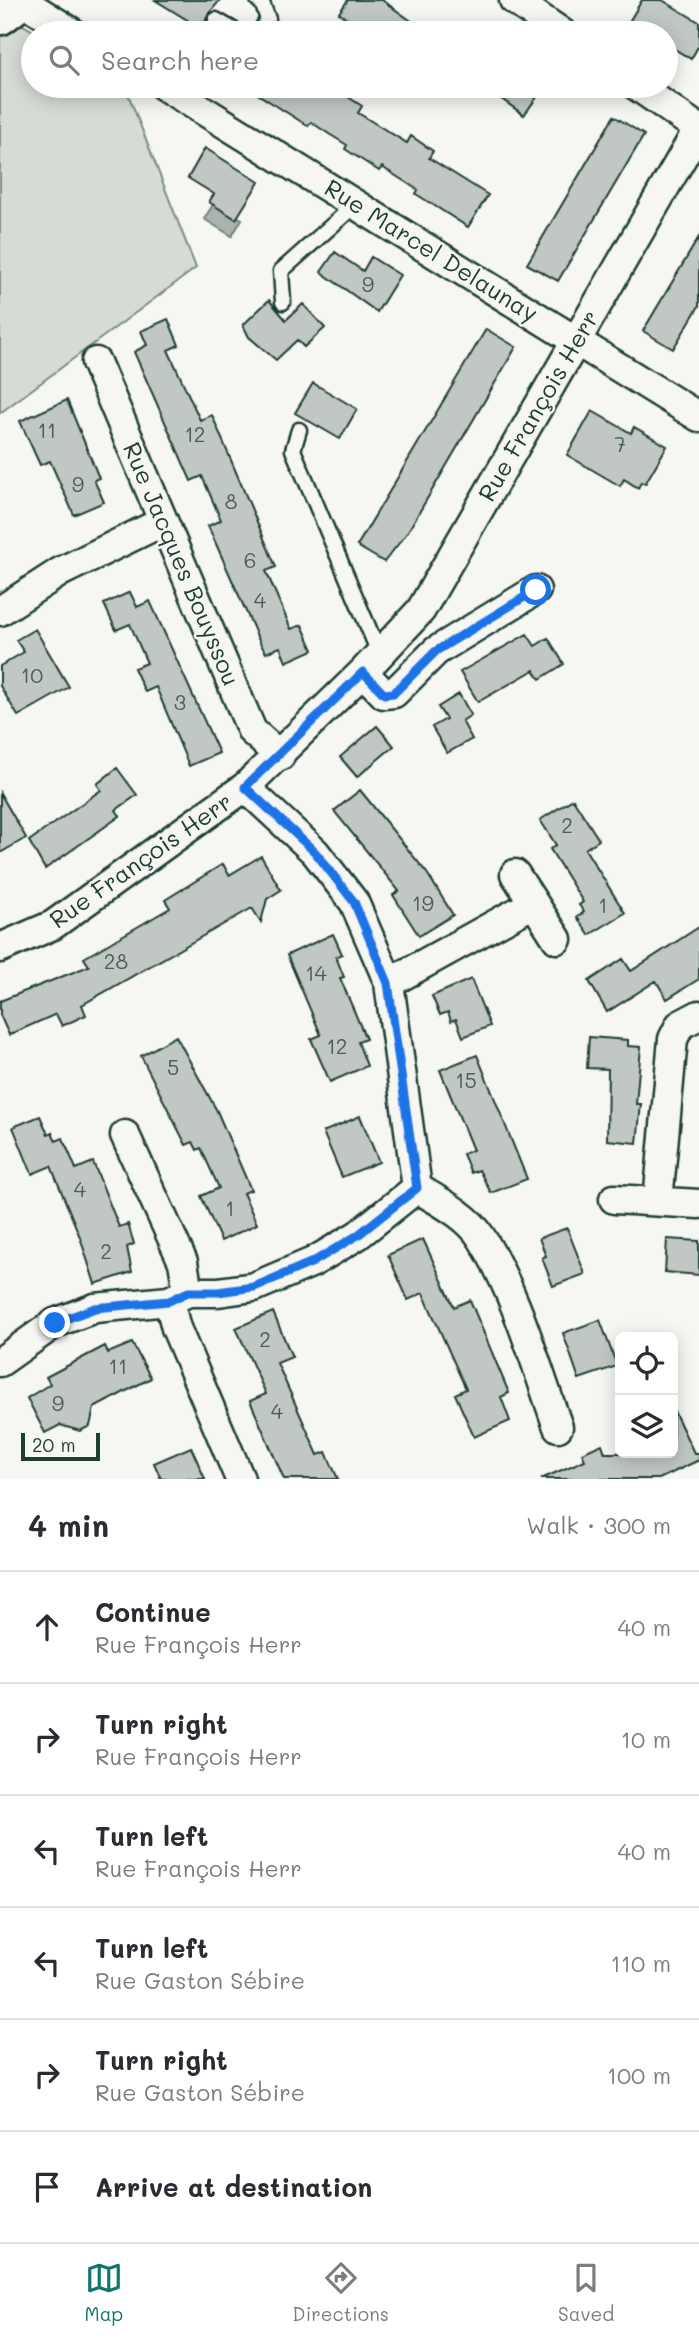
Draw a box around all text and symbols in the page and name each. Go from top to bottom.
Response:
search box [21,21,678,98]
icon: search [45,41,83,79]
text: Search here [101,43,259,77]
street label: Rue Marcel Delaunay [319,171,544,328]
house number: 9 [362,270,374,297]
street label: Rue François Herr [470,304,605,506]
house number: 11 [38,416,56,443]
house number: 12 [184,420,206,447]
house number: 7 [614,430,626,457]
street label: Rue Jacques Bouyssou [117,437,248,690]
house number: 9 [72,470,84,497]
house number: 8 [225,487,237,514]
house number: 6 [244,546,256,573]
route start [520,574,551,605]
house number: 4 [254,586,267,613]
house number: 10 [21,661,43,688]
house number: 3 [174,688,186,715]
street label: Rue François Herr [43,785,237,934]
house number: 2 [561,811,573,838]
house number: 19 [412,889,434,916]
house number: 1 [598,891,608,918]
house number: 28 [104,947,128,974]
house number: 14 [305,959,328,986]
house number: 12 [326,1032,348,1059]
house number: 5 [167,1053,179,1080]
house number: 15 [455,1066,477,1093]
house number: 4 [74,1175,87,1202]
house number: 1 [225,1194,235,1221]
house number: 2 [100,1237,112,1264]
route end [39,1307,70,1338]
house number: 2 [259,1325,271,1352]
map controls [615,1332,678,1458]
button: locate [615,1332,678,1395]
house number: 11 [109,1352,127,1379]
house number: 9 [52,1389,64,1416]
button: layers [615,1395,678,1458]
house number: 4 [271,1397,284,1424]
scale bar [21,1430,100,1462]
text: 20 m [32,1432,76,1457]
text: 4 min [28,1505,109,1545]
text: Walk · 300 m [526,1510,671,1540]
text: Continue [95,1595,211,1629]
icon: ahead [28,1608,66,1646]
text: 40 m [618,1612,671,1642]
text: Rue François Herr [95,1629,302,1659]
text: Turn right [95,1707,228,1741]
icon: right [28,1720,66,1758]
text: 10 m [621,1724,671,1754]
text: Rue François Herr [95,1741,302,1771]
text: Turn left [95,1819,208,1853]
icon: left [28,1832,66,1870]
text: 40 m [618,1836,671,1866]
text: Rue François Herr [95,1853,302,1883]
text: Turn left [95,1931,208,1965]
icon: left [28,1944,66,1982]
text: 110 m [611,1948,671,1978]
text: Rue Gaston Sébire [95,1965,305,1995]
text: Turn right [95,2043,228,2077]
icon: right [28,2056,66,2094]
text: 100 m [607,2060,671,2090]
text: Rue Gaston Sébire [95,2077,305,2107]
icon: arrive [28,2168,66,2206]
text: Arrive at destination [95,2170,372,2204]
tab: Map [85,2259,123,2326]
tab: Directions [292,2259,389,2326]
tab: Saved [558,2259,614,2326]

